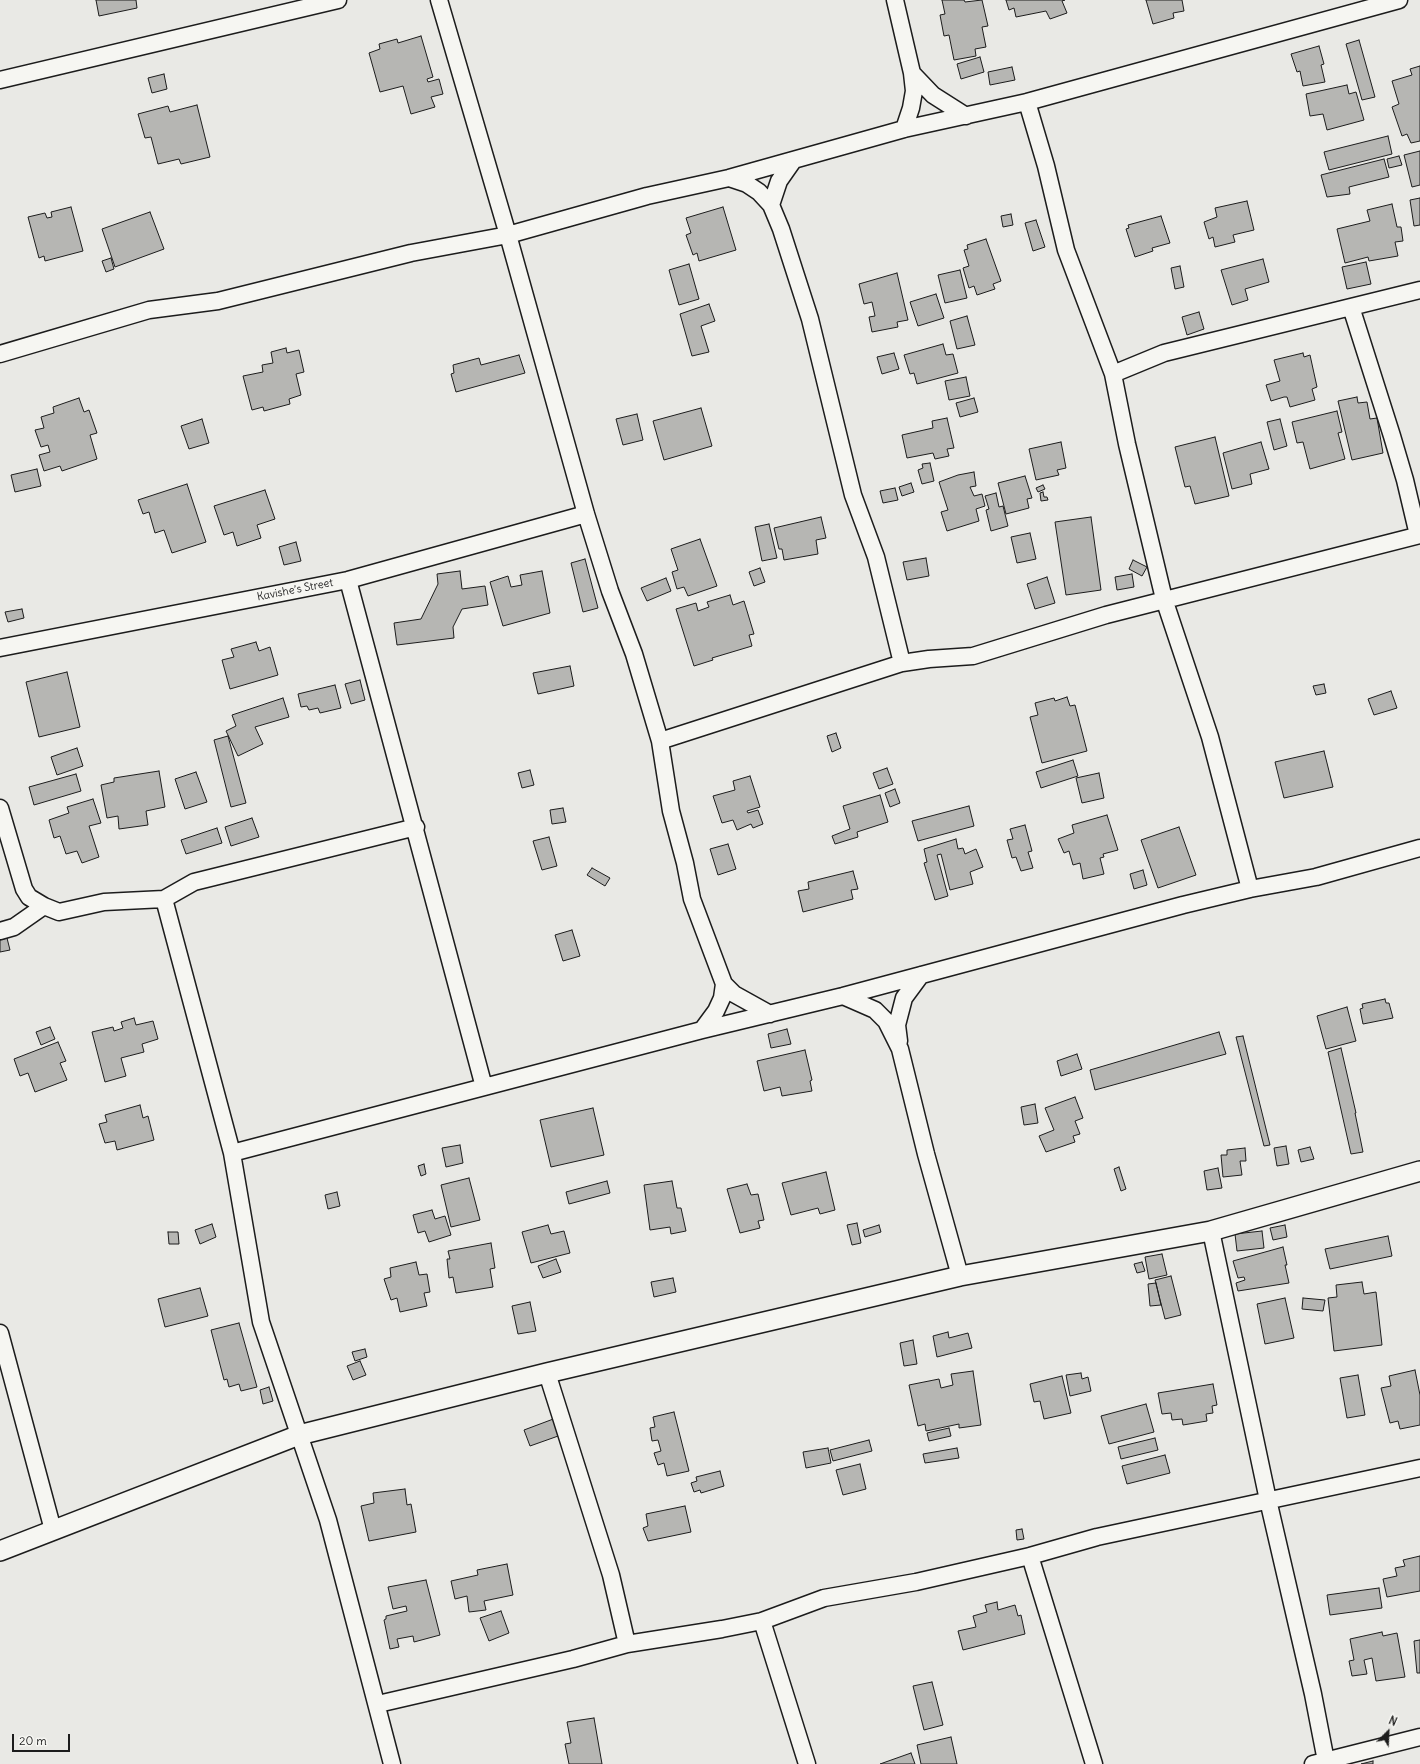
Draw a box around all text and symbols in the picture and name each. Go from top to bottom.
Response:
street label: Kavishe’s Street [256,576,334,604]
north arrow [1368,1712,1408,1752]
text: N [1387,1713,1399,1729]
scale bar [14,1726,72,1752]
text: 20 m [19,1733,47,1748]

